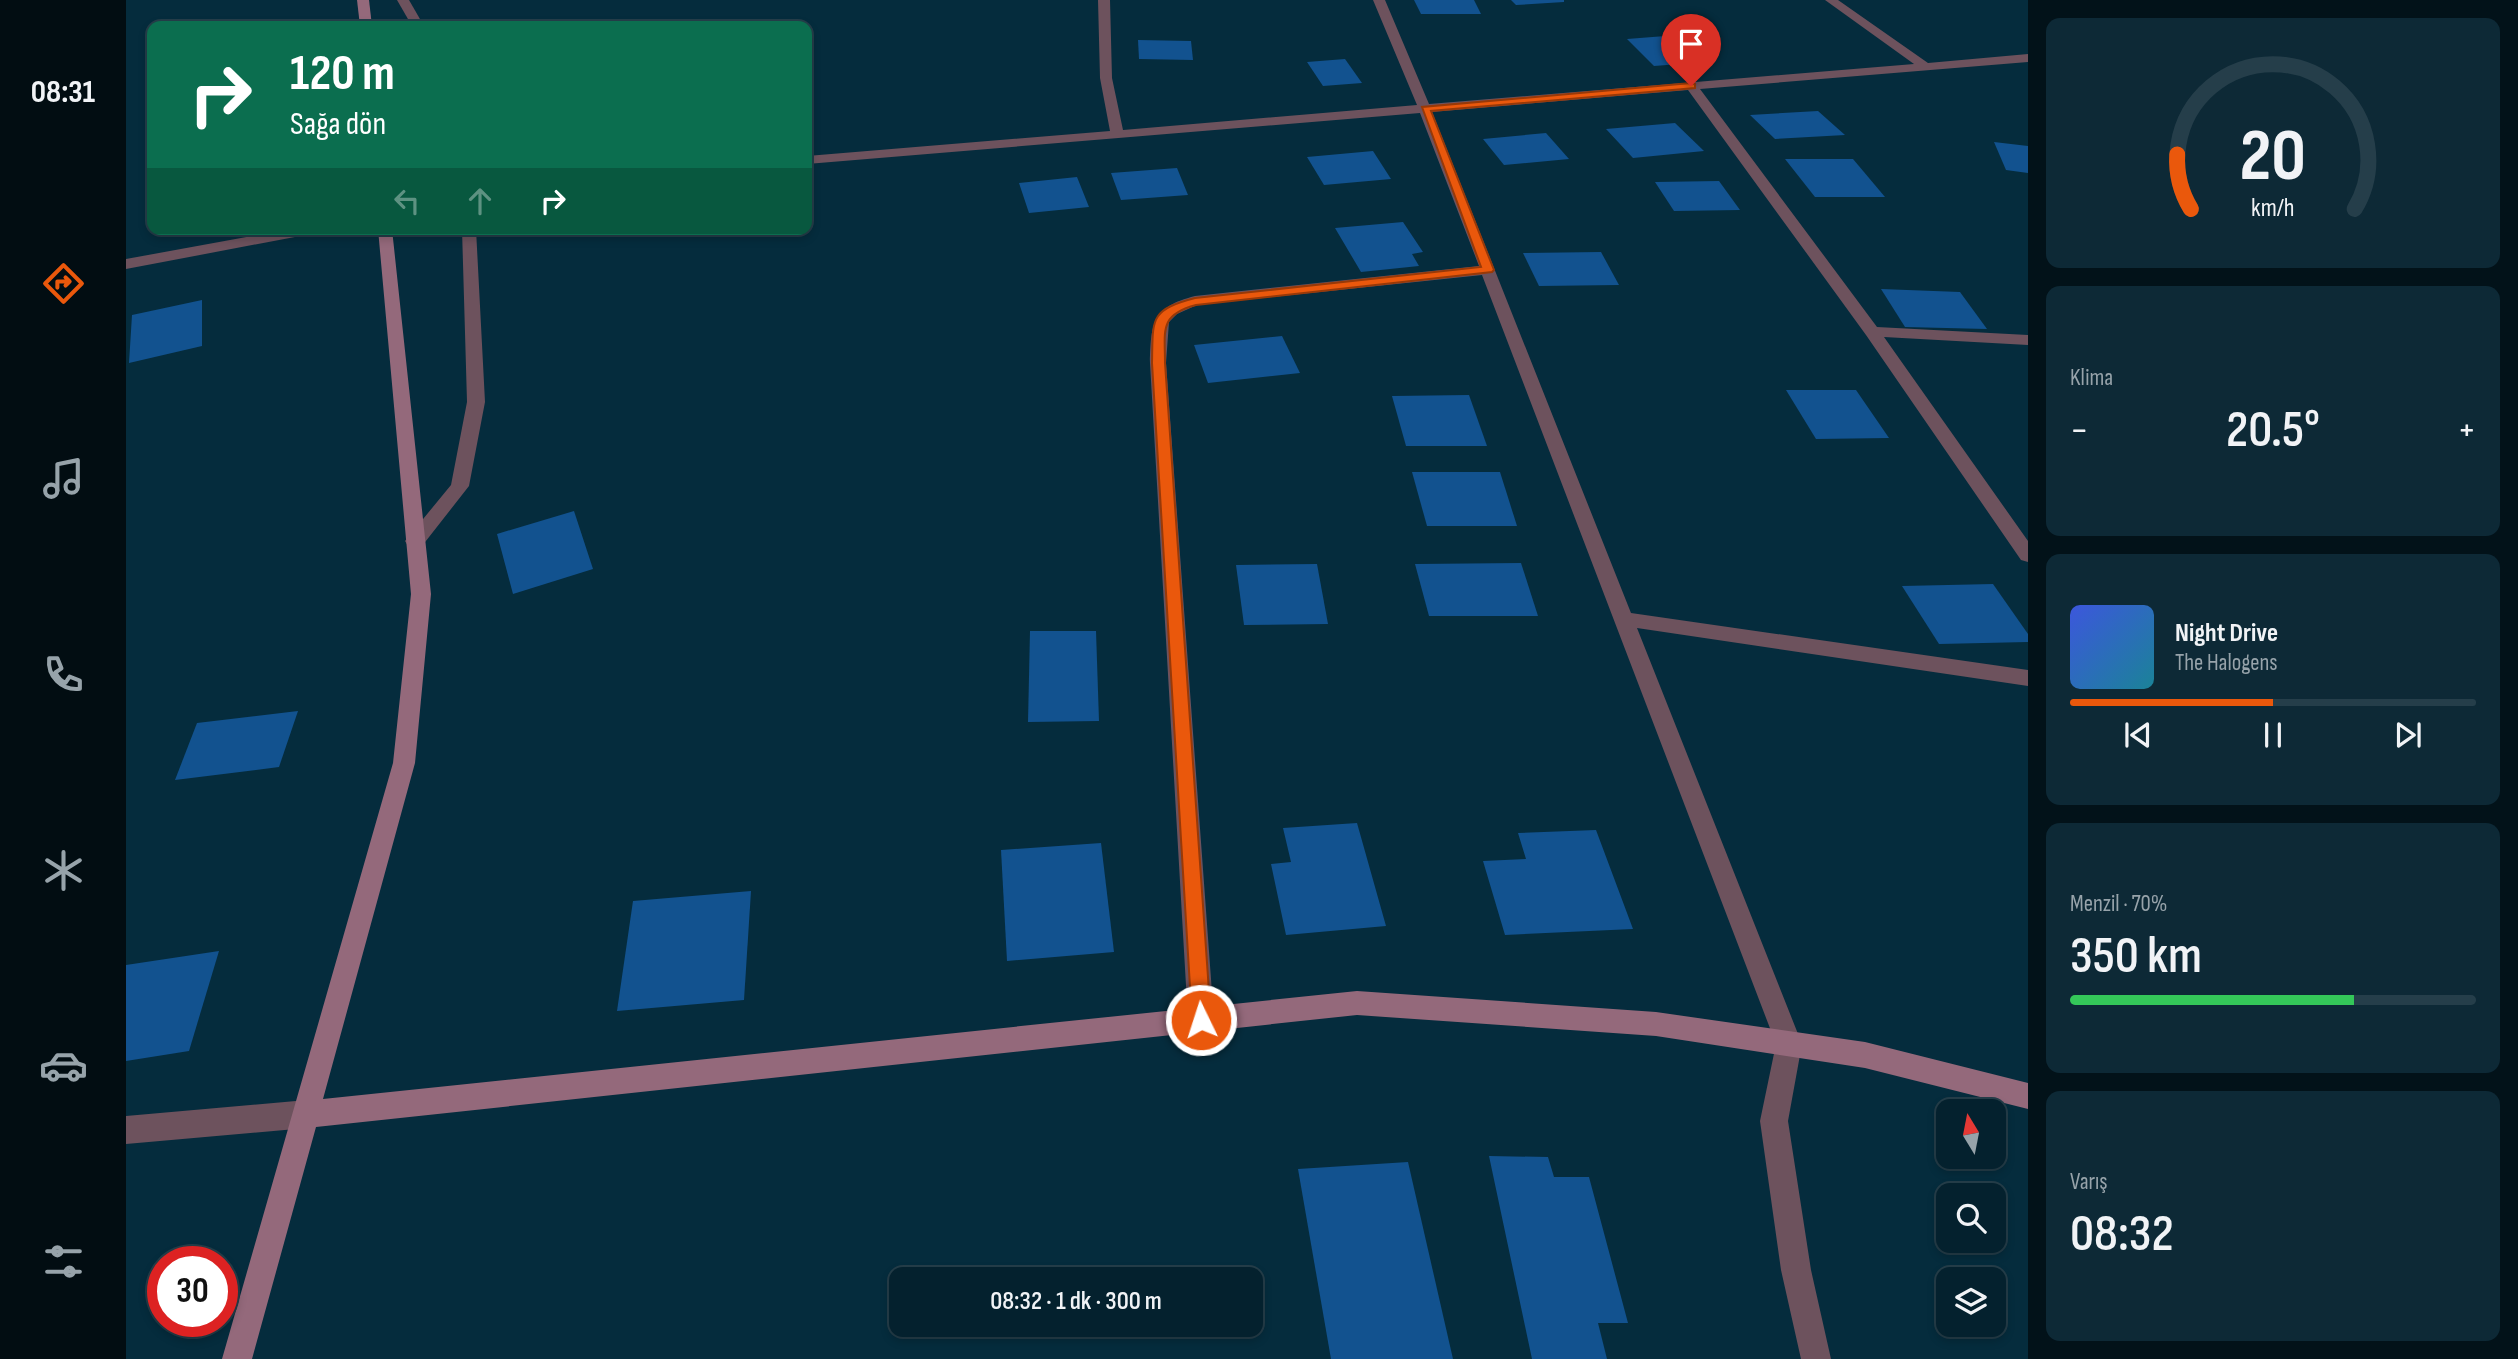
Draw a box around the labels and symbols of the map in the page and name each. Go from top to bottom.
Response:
pin [1661,14,1721,86]
position arrow [1164,983,1238,1057]
north arrow [1936,1099,2006,1169]
speed limit sign: 30 [147,1246,238,1337]

